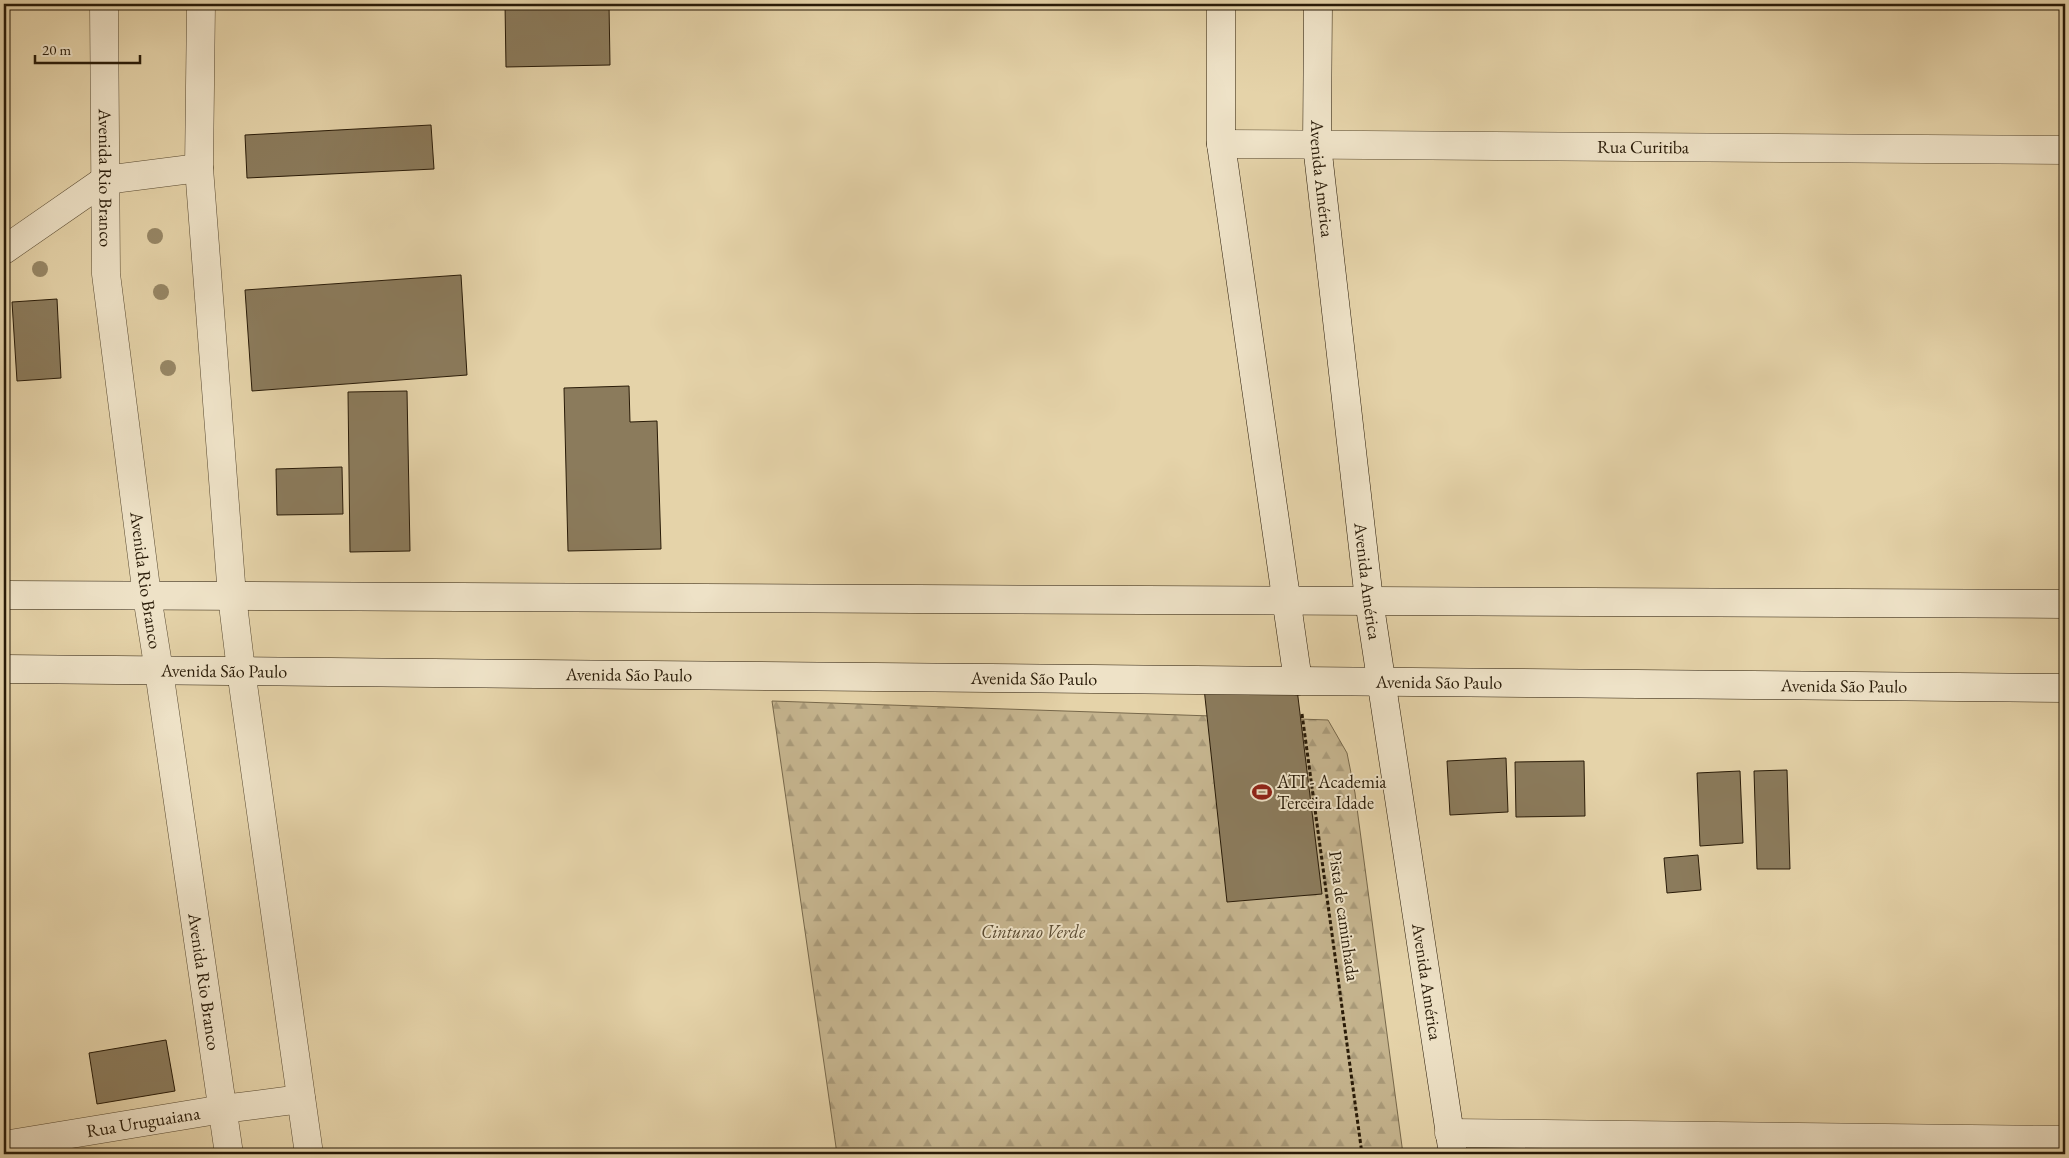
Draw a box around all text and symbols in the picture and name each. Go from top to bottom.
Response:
scale bar [35,32,140,64]
text: 20 m [42,40,71,59]
street label: Avenida Rio Branco [94,108,118,247]
street label: Avenida América [1306,119,1340,239]
street label: Rua Curitiba [1597,135,1690,158]
street label: Avenida Rio Branco [125,509,167,651]
street label: Avenida América [1349,520,1387,642]
street label: Avenida São Paulo [160,658,287,683]
street label: Avenida São Paulo [565,662,692,686]
street label: Avenida São Paulo [970,666,1097,690]
street label: Avenida São Paulo [1375,670,1502,694]
street label: Avenida São Paulo [1780,673,1907,698]
place label: ATI - Academia Terceira Idade [1276,770,1387,814]
sports icon: ATI - Academia Terceira Idade [1251,781,1273,803]
street label: Pista de caminhada [1324,849,1365,983]
street label: Avenida Rio Branco [183,911,226,1052]
park label: Cinturao Verde [981,920,1086,943]
street label: Avenida América [1407,921,1448,1042]
street label: Rua Uruguaiana [85,1101,202,1142]

